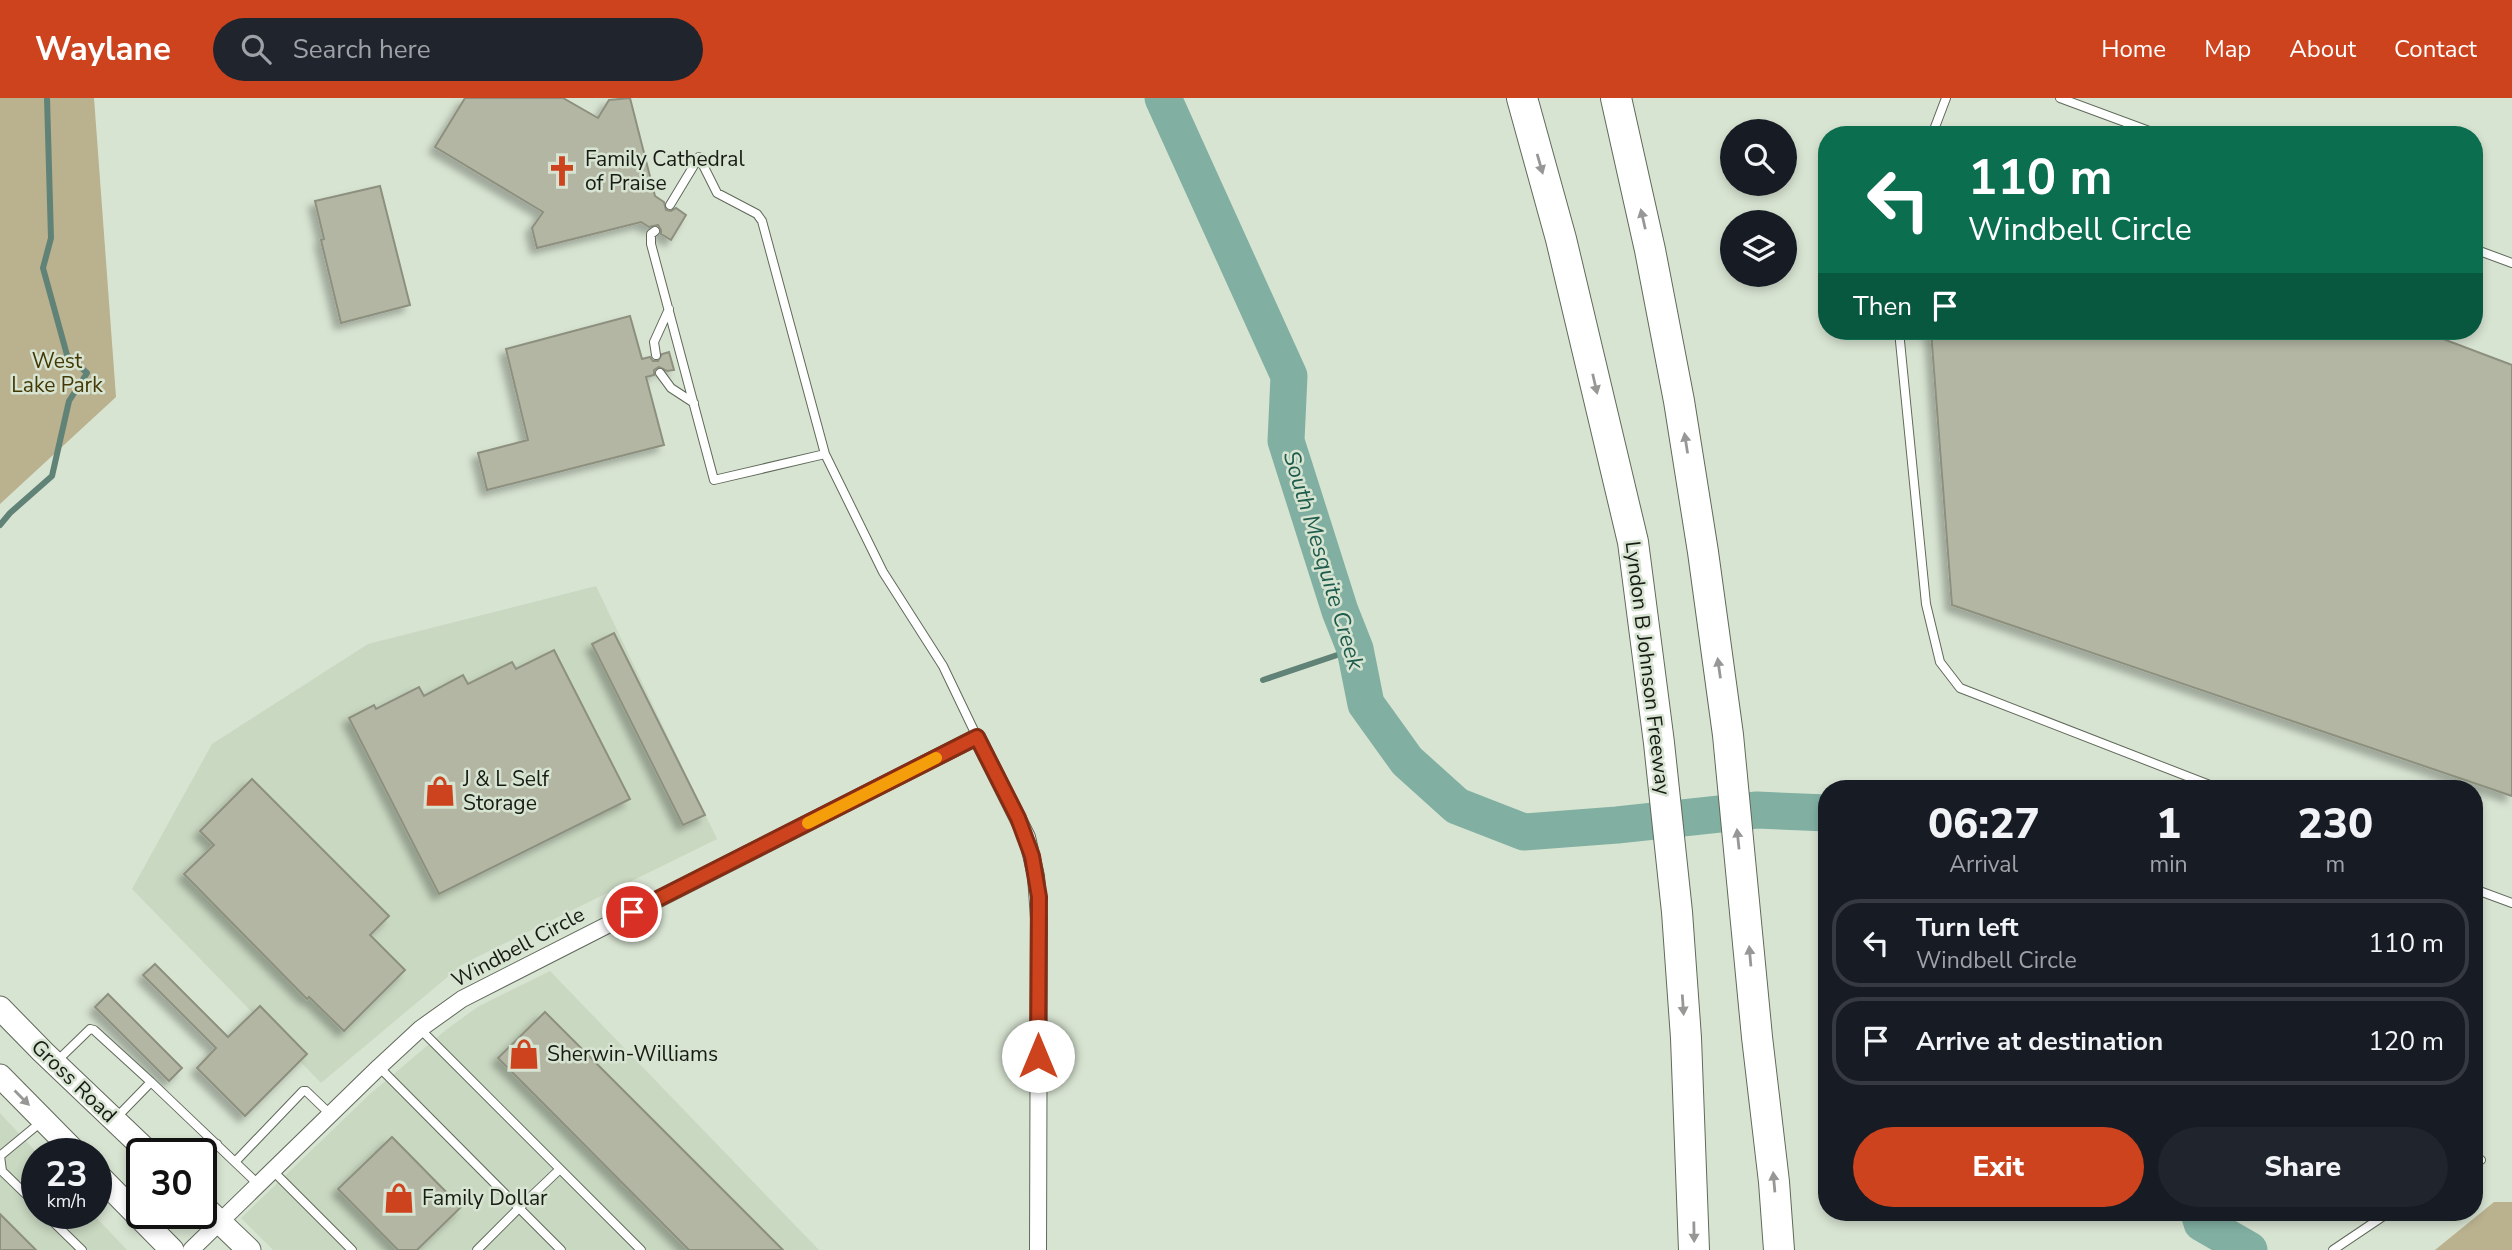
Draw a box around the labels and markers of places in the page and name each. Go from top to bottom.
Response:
place label: Family Cathedral of Praise [585,145,745,197]
church icon: Family Cathedral of Praise [545,154,579,188]
place label: J & L Self Storage [462,765,550,817]
shop icon: J & L Self Storage [423,774,457,808]
pin [602,882,662,942]
shop icon: Sherwin-Williams [507,1037,541,1071]
place label: Sherwin-Williams [547,1040,718,1068]
shop icon: Family Dollar [382,1181,416,1215]
place label: Family Dollar [422,1184,548,1212]

